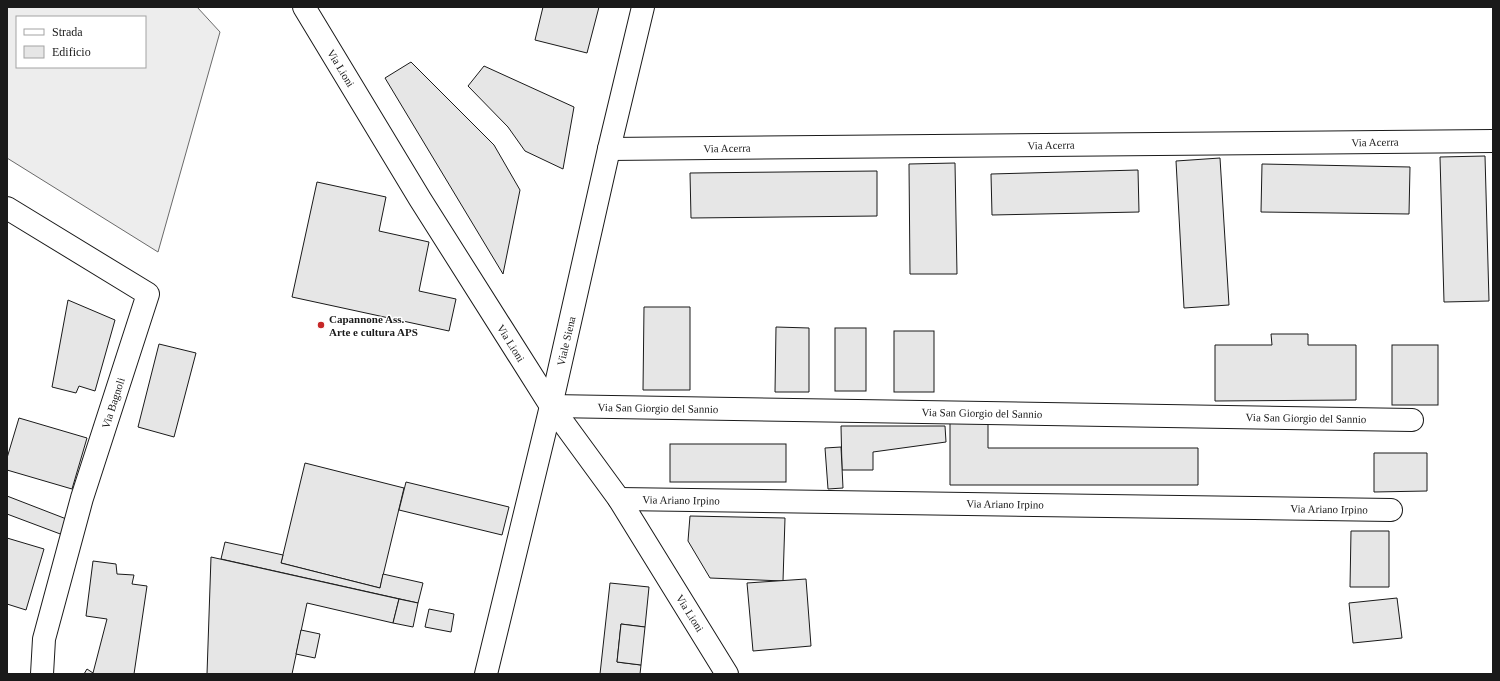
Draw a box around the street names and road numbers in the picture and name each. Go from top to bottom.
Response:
street label: Via Lioni [325,47,357,89]
street label: Via Acerra [1351,136,1399,148]
street label: Via Acerra [1027,139,1075,151]
street label: Via Acerra [703,142,751,154]
street label: Viale Siena [554,315,578,367]
street label: Via Lioni [495,322,527,364]
street label: Via Bagnoli [99,376,127,430]
street label: Via San Giorgio del Sannio [598,401,719,415]
street label: Via San Giorgio del Sannio [922,406,1043,420]
street label: Via San Giorgio del Sannio [1246,411,1367,425]
street label: Via Ariano Irpino [642,493,720,507]
street label: Via Ariano Irpino [966,497,1044,511]
street label: Via Ariano Irpino [1290,502,1368,516]
street label: Via Lioni [674,592,706,634]

